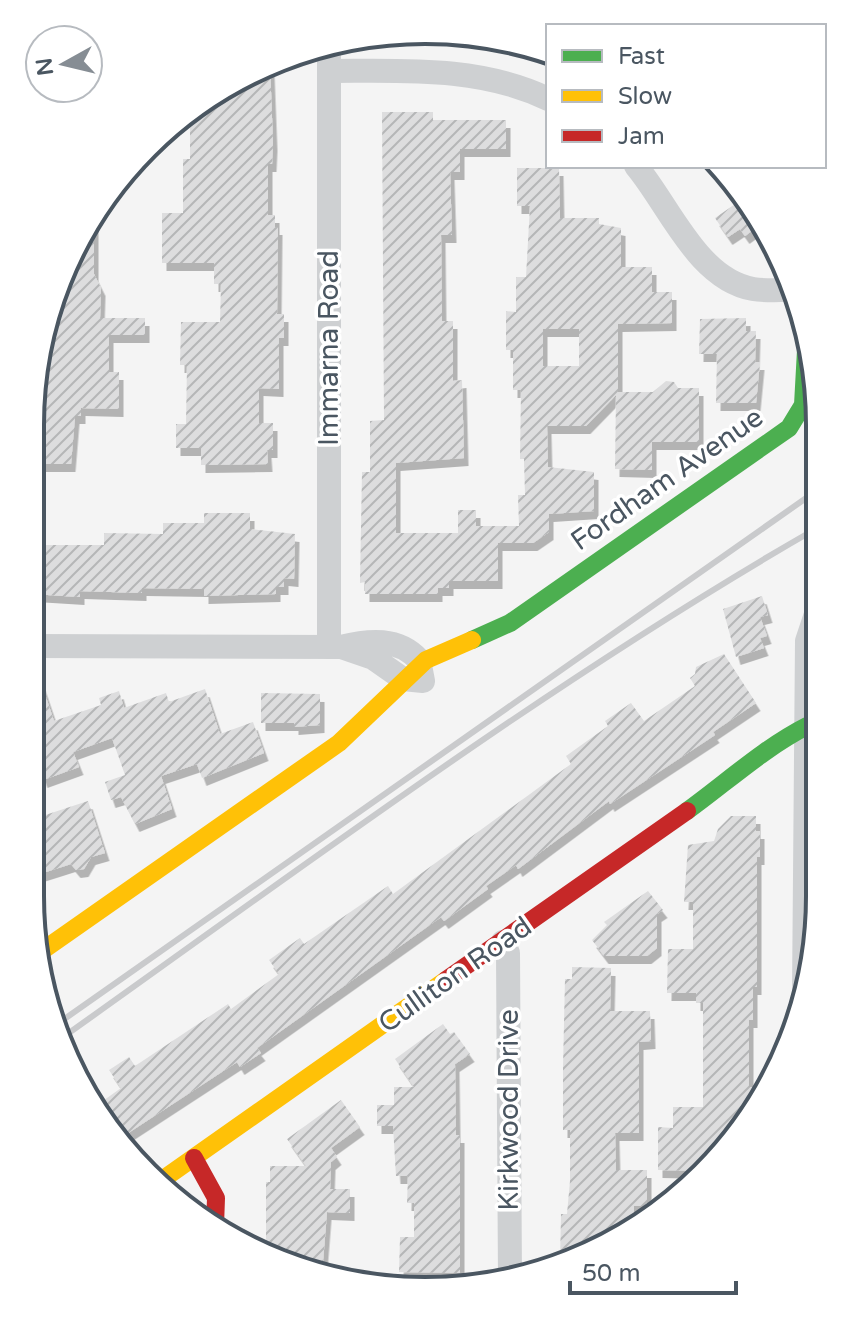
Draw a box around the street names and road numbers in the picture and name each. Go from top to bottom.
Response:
street label: Immarna Road [312,250,346,446]
street label: Fordham Avenue [564,400,770,558]
street label: Culliton Road [372,910,538,1040]
street label: Kirkwood Drive [492,1009,526,1211]

